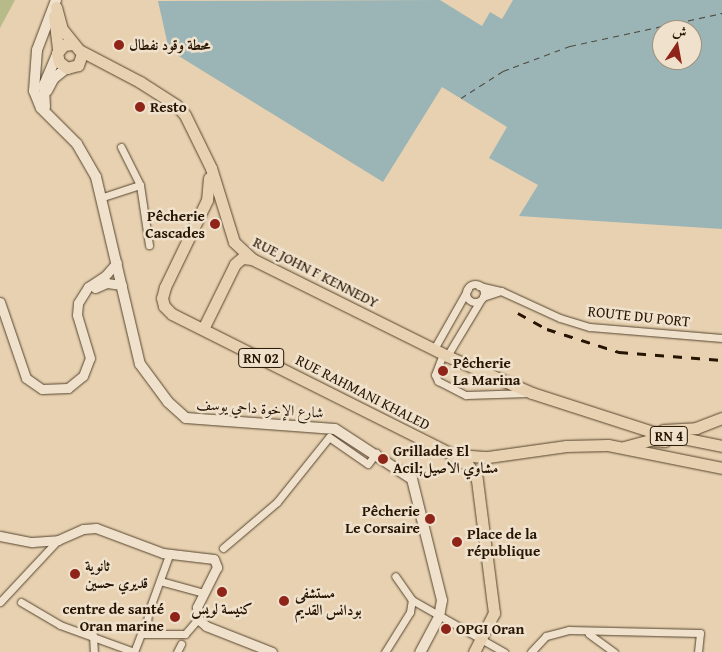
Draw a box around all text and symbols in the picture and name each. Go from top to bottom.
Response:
north arrow [652,20,702,70]
text: ش [671,20,689,43]
place label: محطة وقود نفطال [129,36,210,54]
marker: محطة وقود نفطال [113,39,125,51]
place label: Resto [150,98,187,116]
marker: Resto [134,101,146,113]
place label: Pêcherie Cascades [145,206,205,241]
marker: Pêcherie Cascades [209,218,221,230]
street label: RUE JOHN F KENNEDY [250,233,382,311]
street label: ROUTE DU PORT [587,302,691,330]
road number: RN 02 [237,346,285,369]
street label: RUE RAHMANI KHALED [293,350,433,434]
place label: Pêcherie La Marina [453,353,520,388]
marker: Pêcherie La Marina [437,365,449,377]
street label: شارع الإخوة داحي يوسف [196,395,324,421]
road number: RN 4 [649,424,689,448]
place label: Grillades El Acil;مشاوي الاصيل [393,441,498,476]
marker: Grillades El Acil;مشاوي الاصيل [377,453,389,465]
place label: Pêcherie Le Corsaire [345,501,420,536]
marker: Pêcherie Le Corsaire [424,513,436,525]
place label: Place de la république [467,524,540,559]
marker: Place de la république [451,536,463,548]
place label: ثانوية قديري حسين [85,556,148,591]
marker: ثانوية قديري حسين [69,568,81,580]
place label: مستشفى بودانس القديم [295,583,362,618]
marker: كنيسة لويس [216,586,228,598]
marker: مستشفى بودانس القديم [277,594,291,608]
place label: centre de santé Oran marine [63,599,164,634]
place label: كنيسة لويس [191,600,253,618]
marker: centre de santé Oran marine [168,610,182,624]
place label: OPGI Oran [456,620,524,638]
marker: OPGI Oran [440,623,452,635]

